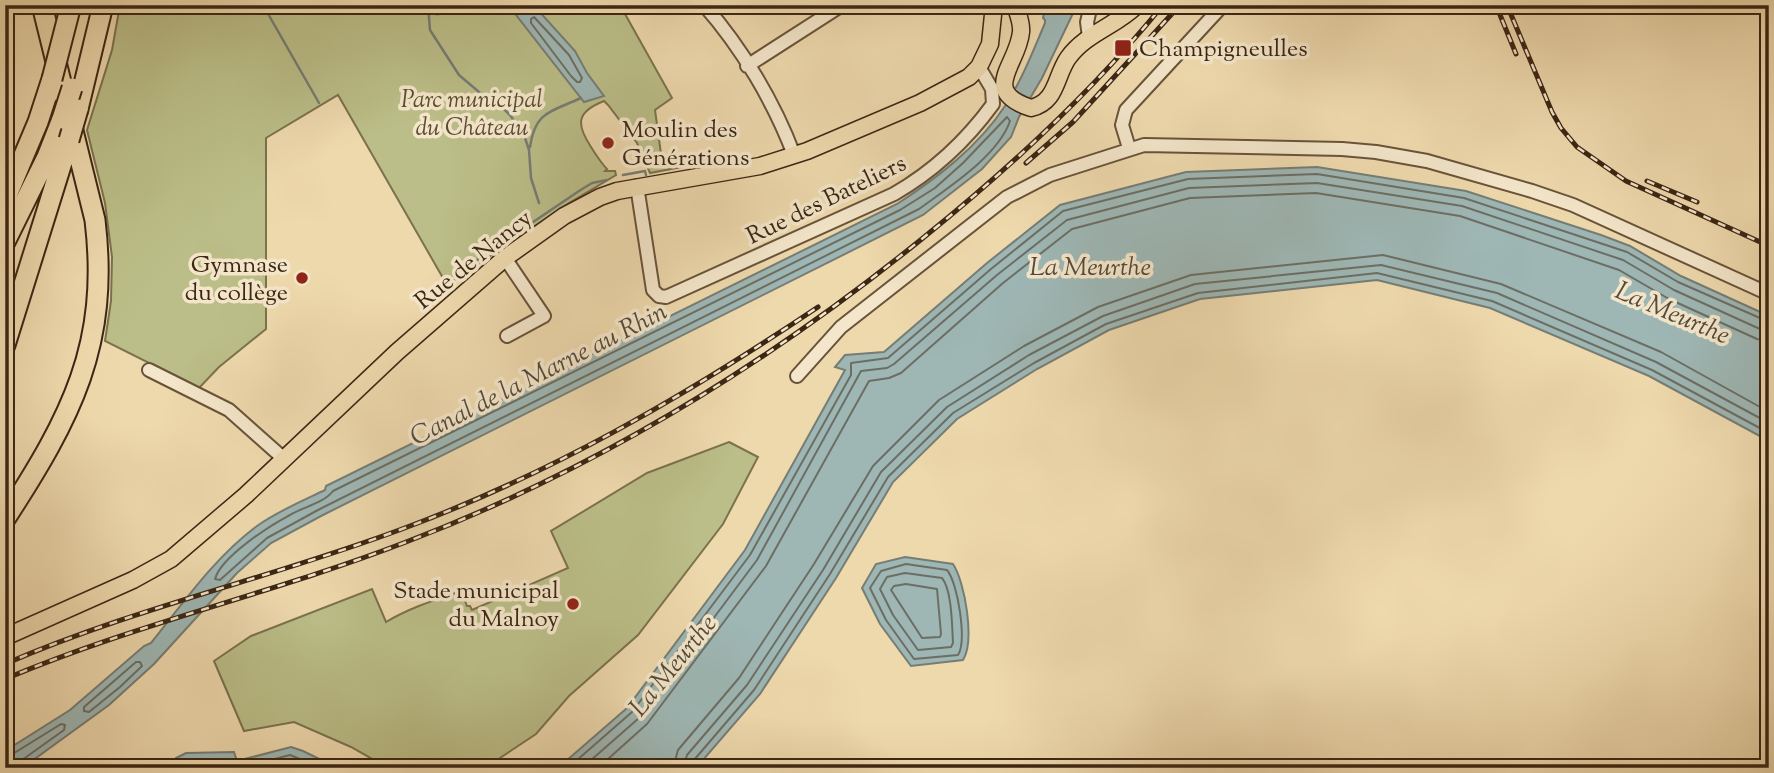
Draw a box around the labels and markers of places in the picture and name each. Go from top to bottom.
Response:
place label: Champigneulles [1139,33,1308,67]
marker: Champigneulles [1113,38,1133,58]
place label: Moulin des Générations [622,114,749,176]
marker: Moulin des Générations [600,135,616,151]
place label: Gymnase du collège [185,249,288,311]
marker: Gymnase du collège [294,270,310,286]
place label: Stade municipal du Malnoy [393,575,559,637]
marker: Stade municipal du Malnoy [565,596,581,612]

